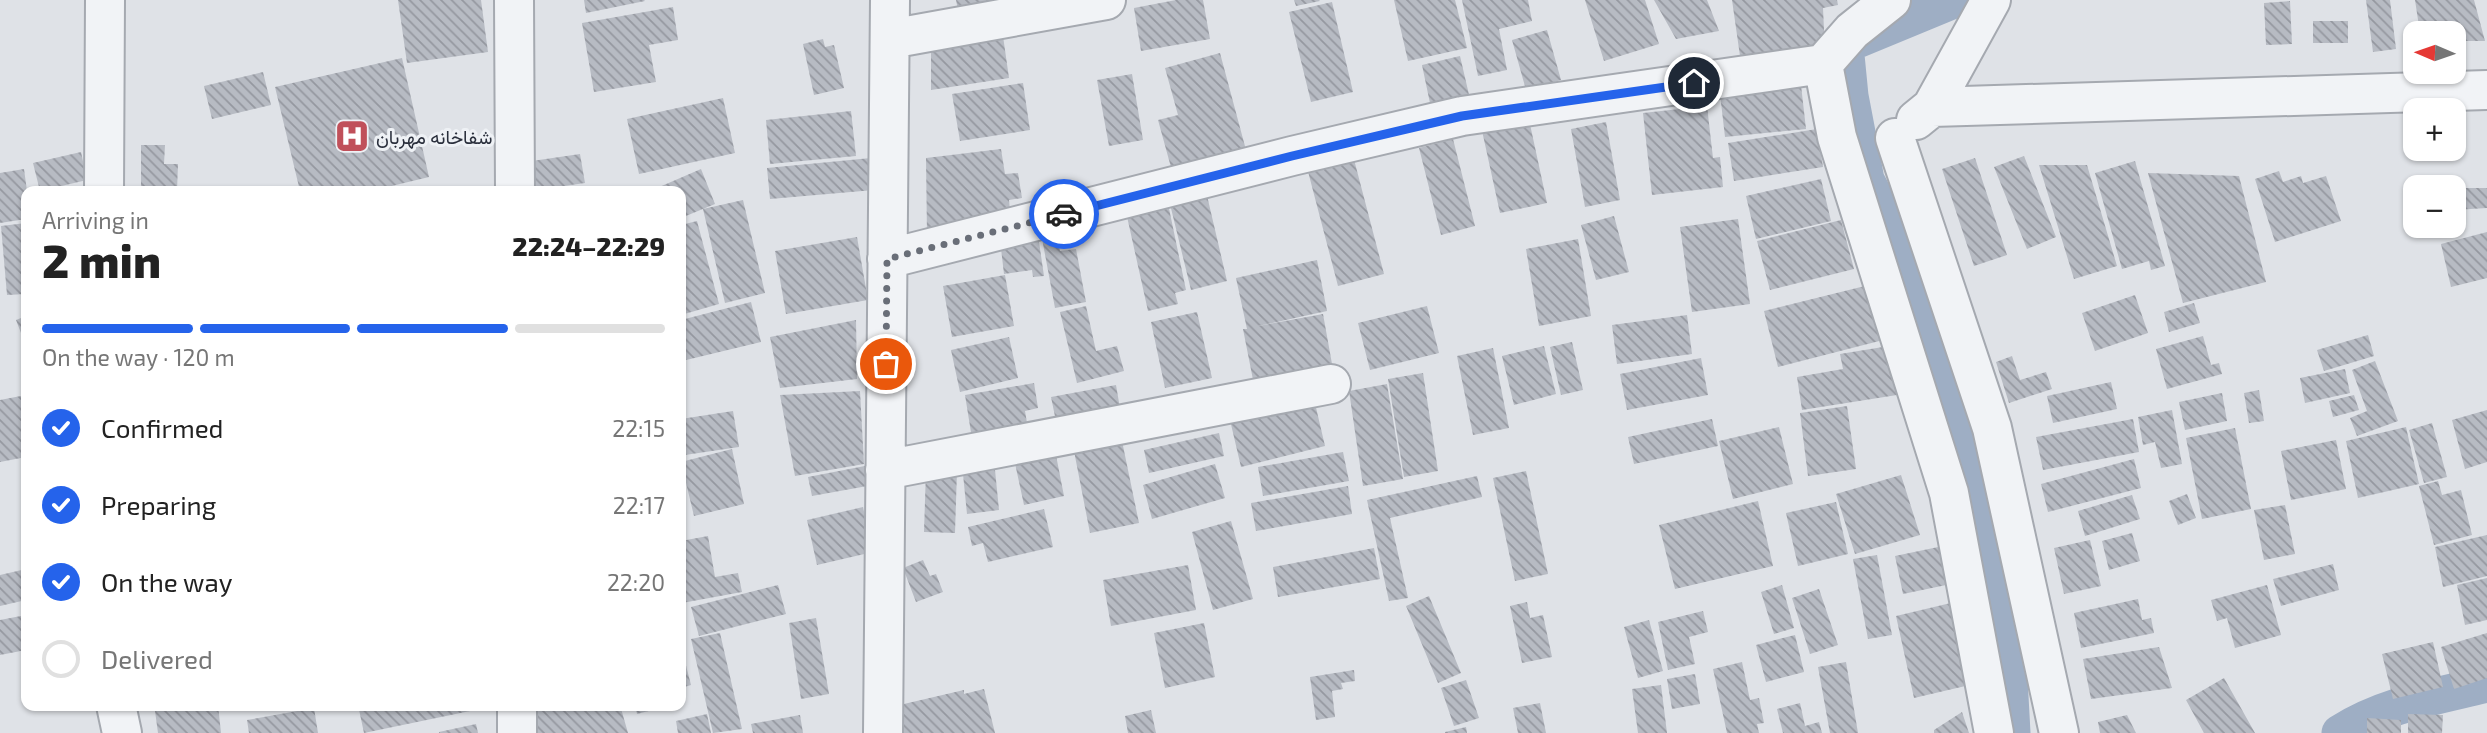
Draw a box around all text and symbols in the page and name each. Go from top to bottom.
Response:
north arrow [2403,21,2466,84]
map controls [2403,21,2466,238]
pin [1664,53,1724,113]
icon: home [1675,64,1713,102]
button: + [2403,98,2466,161]
hospital icon: شفاخانه مهربان [333,117,371,155]
place label: شفاخانه مهربان [376,125,493,149]
button: − [2403,175,2466,238]
courier [1029,179,1099,249]
icon: car [1045,195,1083,233]
text: Arriving in [42,206,149,234]
text: 22:24–22:29 [512,230,665,261]
text: 2 min [42,232,161,287]
pin [856,334,916,394]
text: On the way · 120 m [42,343,235,371]
icon: bag [867,345,905,383]
icon: check [42,409,80,447]
text: Confirmed [101,412,224,443]
text: 22:15 [612,414,665,442]
icon: check [42,486,80,524]
text: Preparing [101,489,216,520]
text: 22:17 [613,491,665,519]
icon: check [42,563,80,601]
text: On the way [101,566,232,597]
text: 22:20 [607,568,665,596]
text: Delivered [101,643,213,674]

